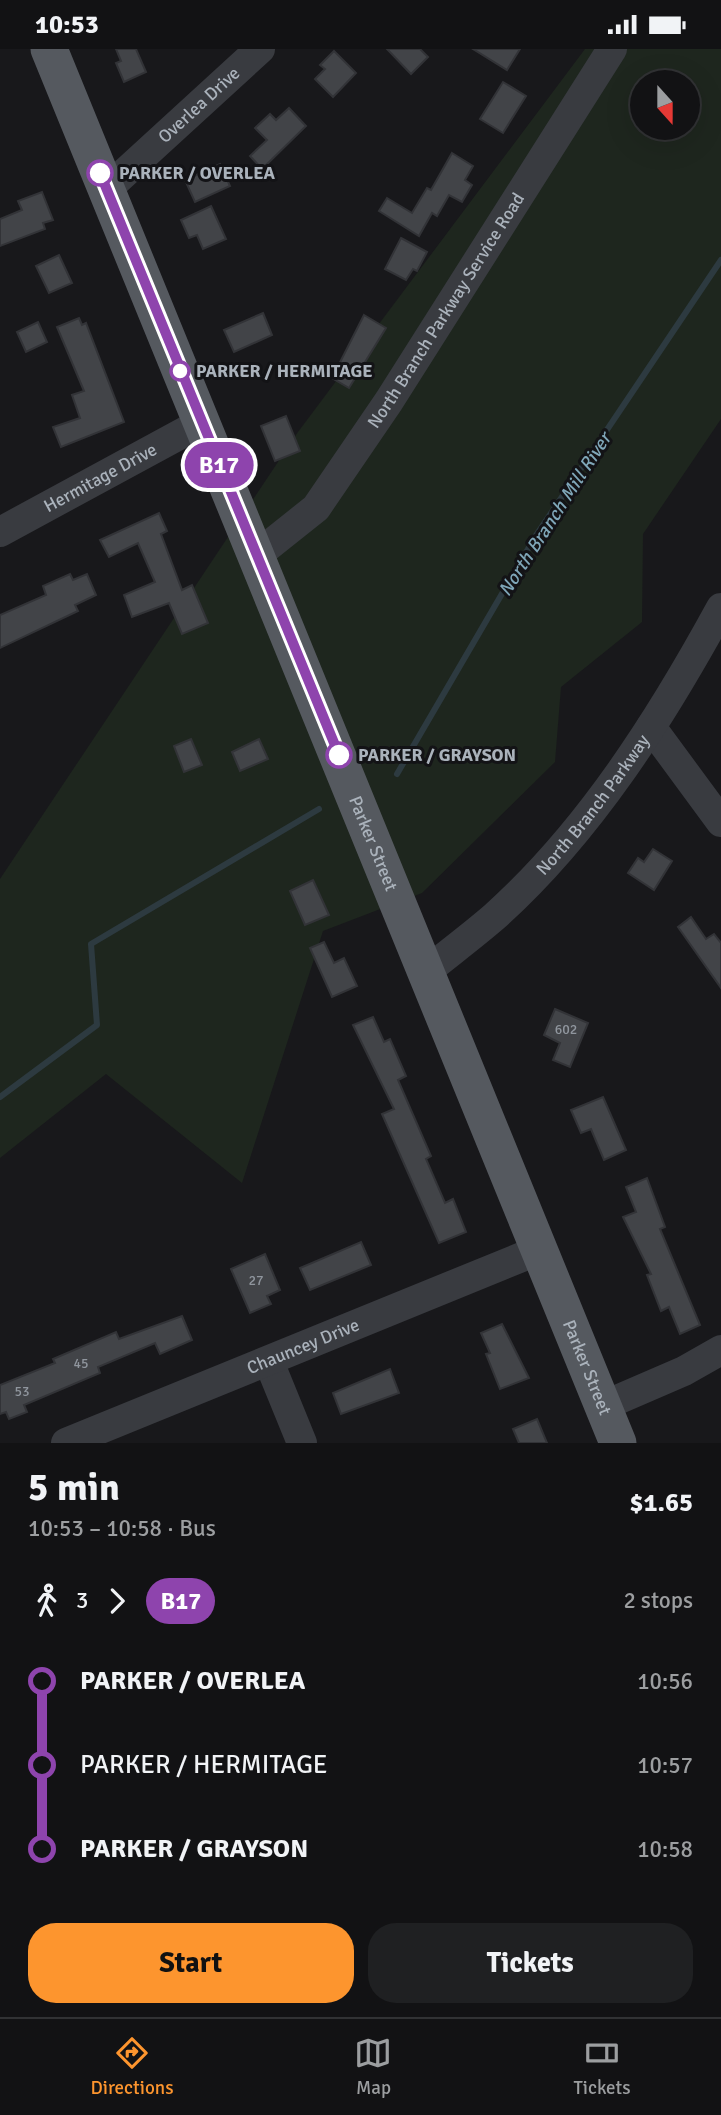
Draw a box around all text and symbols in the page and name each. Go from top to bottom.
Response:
text: 10:53 [35,9,99,41]
street label: Overlea Drive [154,62,244,148]
north arrow [630,70,700,140]
map controls [630,70,700,140]
marker: PARKER / OVERLEA [87,160,113,186]
place label: PARKER / OVERLEA [119,162,275,184]
street label: North Branch Parkway Service Road [363,189,529,432]
place label: PARKER / HERMITAGE [196,360,373,382]
marker: PARKER / HERMITAGE [170,361,190,381]
water label: North Branch Mill River [493,426,618,601]
street label: Hermitage Drive [40,438,160,517]
line badge: B17 [179,442,259,488]
text: B17 [199,450,239,480]
street label: North Branch Parkway [532,730,654,880]
marker: PARKER / GRAYSON [326,742,352,768]
place label: PARKER / GRAYSON [358,744,516,766]
street label: Parker Street [344,793,402,894]
house number: 602 [555,1021,577,1038]
house number: 27 [248,1272,264,1289]
street label: Chauncey Drive [244,1314,362,1379]
street label: Parker Street [558,1317,616,1418]
house number: 45 [73,1355,89,1372]
house number: 53 [14,1383,30,1400]
text: 5 min [28,1464,120,1511]
text: $1.65 [629,1487,693,1519]
text: 10:53 – 10:58 · Bus [28,1514,216,1543]
icon: walk [28,1582,66,1620]
icon: forward [98,1582,136,1620]
text: 3 [76,1586,88,1615]
text: B17 [160,1586,201,1616]
text: 2 stops [623,1586,693,1615]
text: PARKER / OVERLEA [80,1665,305,1697]
text: 10:56 [637,1667,693,1696]
text: PARKER / HERMITAGE [80,1749,328,1781]
text: 10:57 [637,1751,693,1780]
text: PARKER / GRAYSON [80,1833,308,1865]
text: 10:58 [637,1835,693,1864]
button: Start [28,1923,354,2003]
button: Tickets [368,1923,693,2003]
tab: Directions [90,2034,174,2100]
tab: Map [354,2034,392,2100]
tab: Tickets [573,2034,631,2100]

